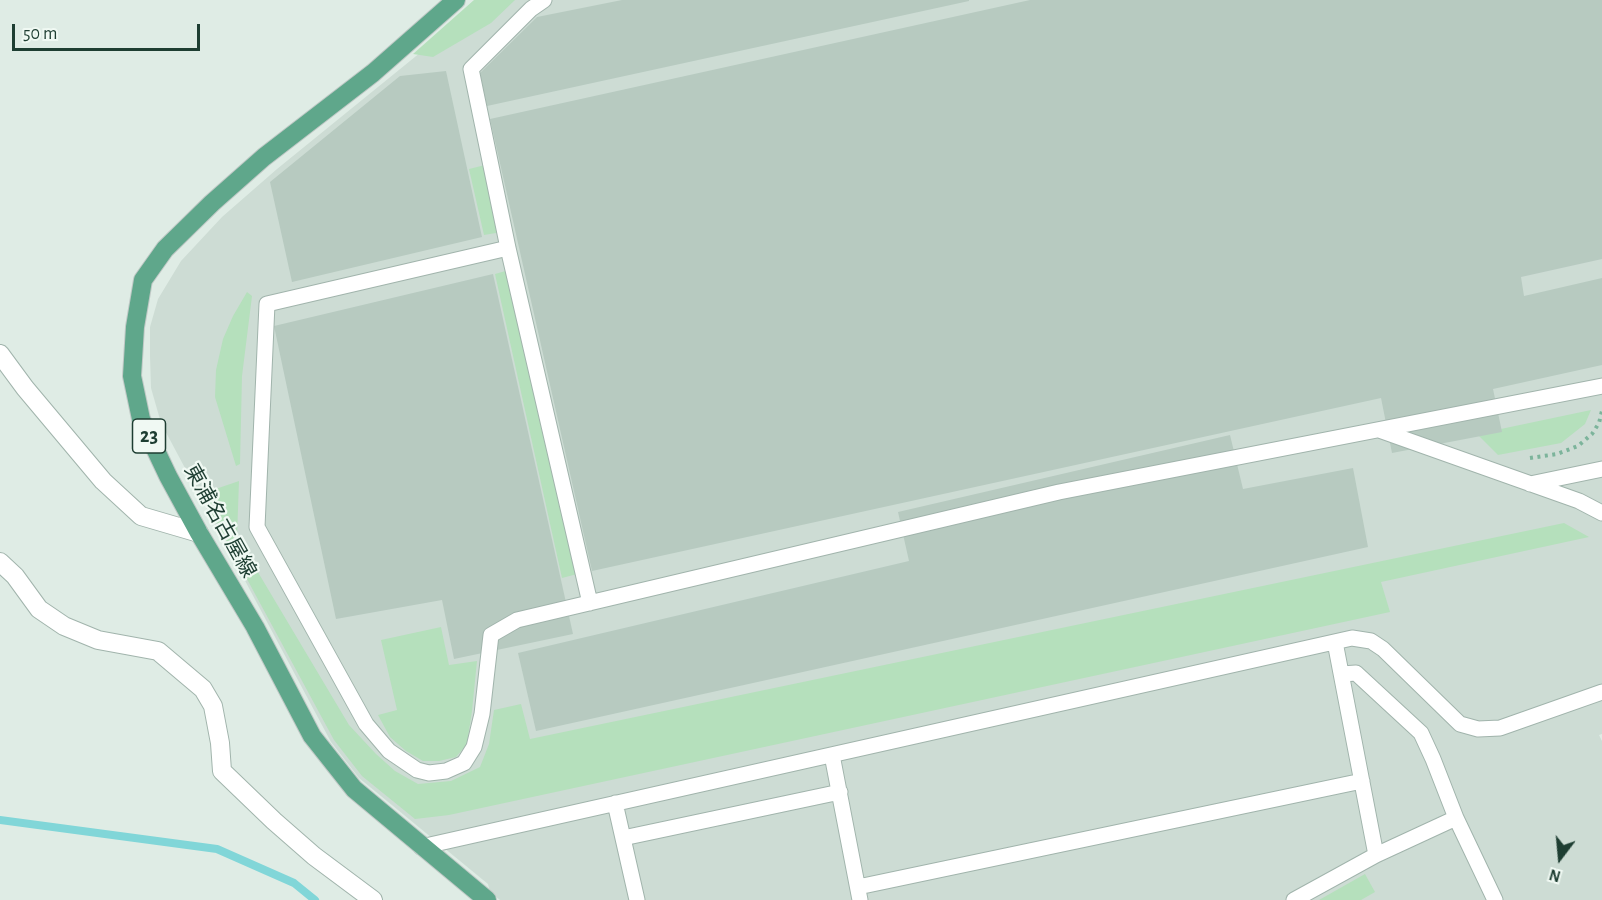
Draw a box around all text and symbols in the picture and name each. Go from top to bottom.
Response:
scale bar [15,12,202,50]
text: 50 m [23,25,57,43]
road number: 23 [132,419,166,453]
street label: 東浦名古屋線 [178,460,262,582]
north arrow [1530,828,1590,888]
text: N [1547,866,1563,885]

